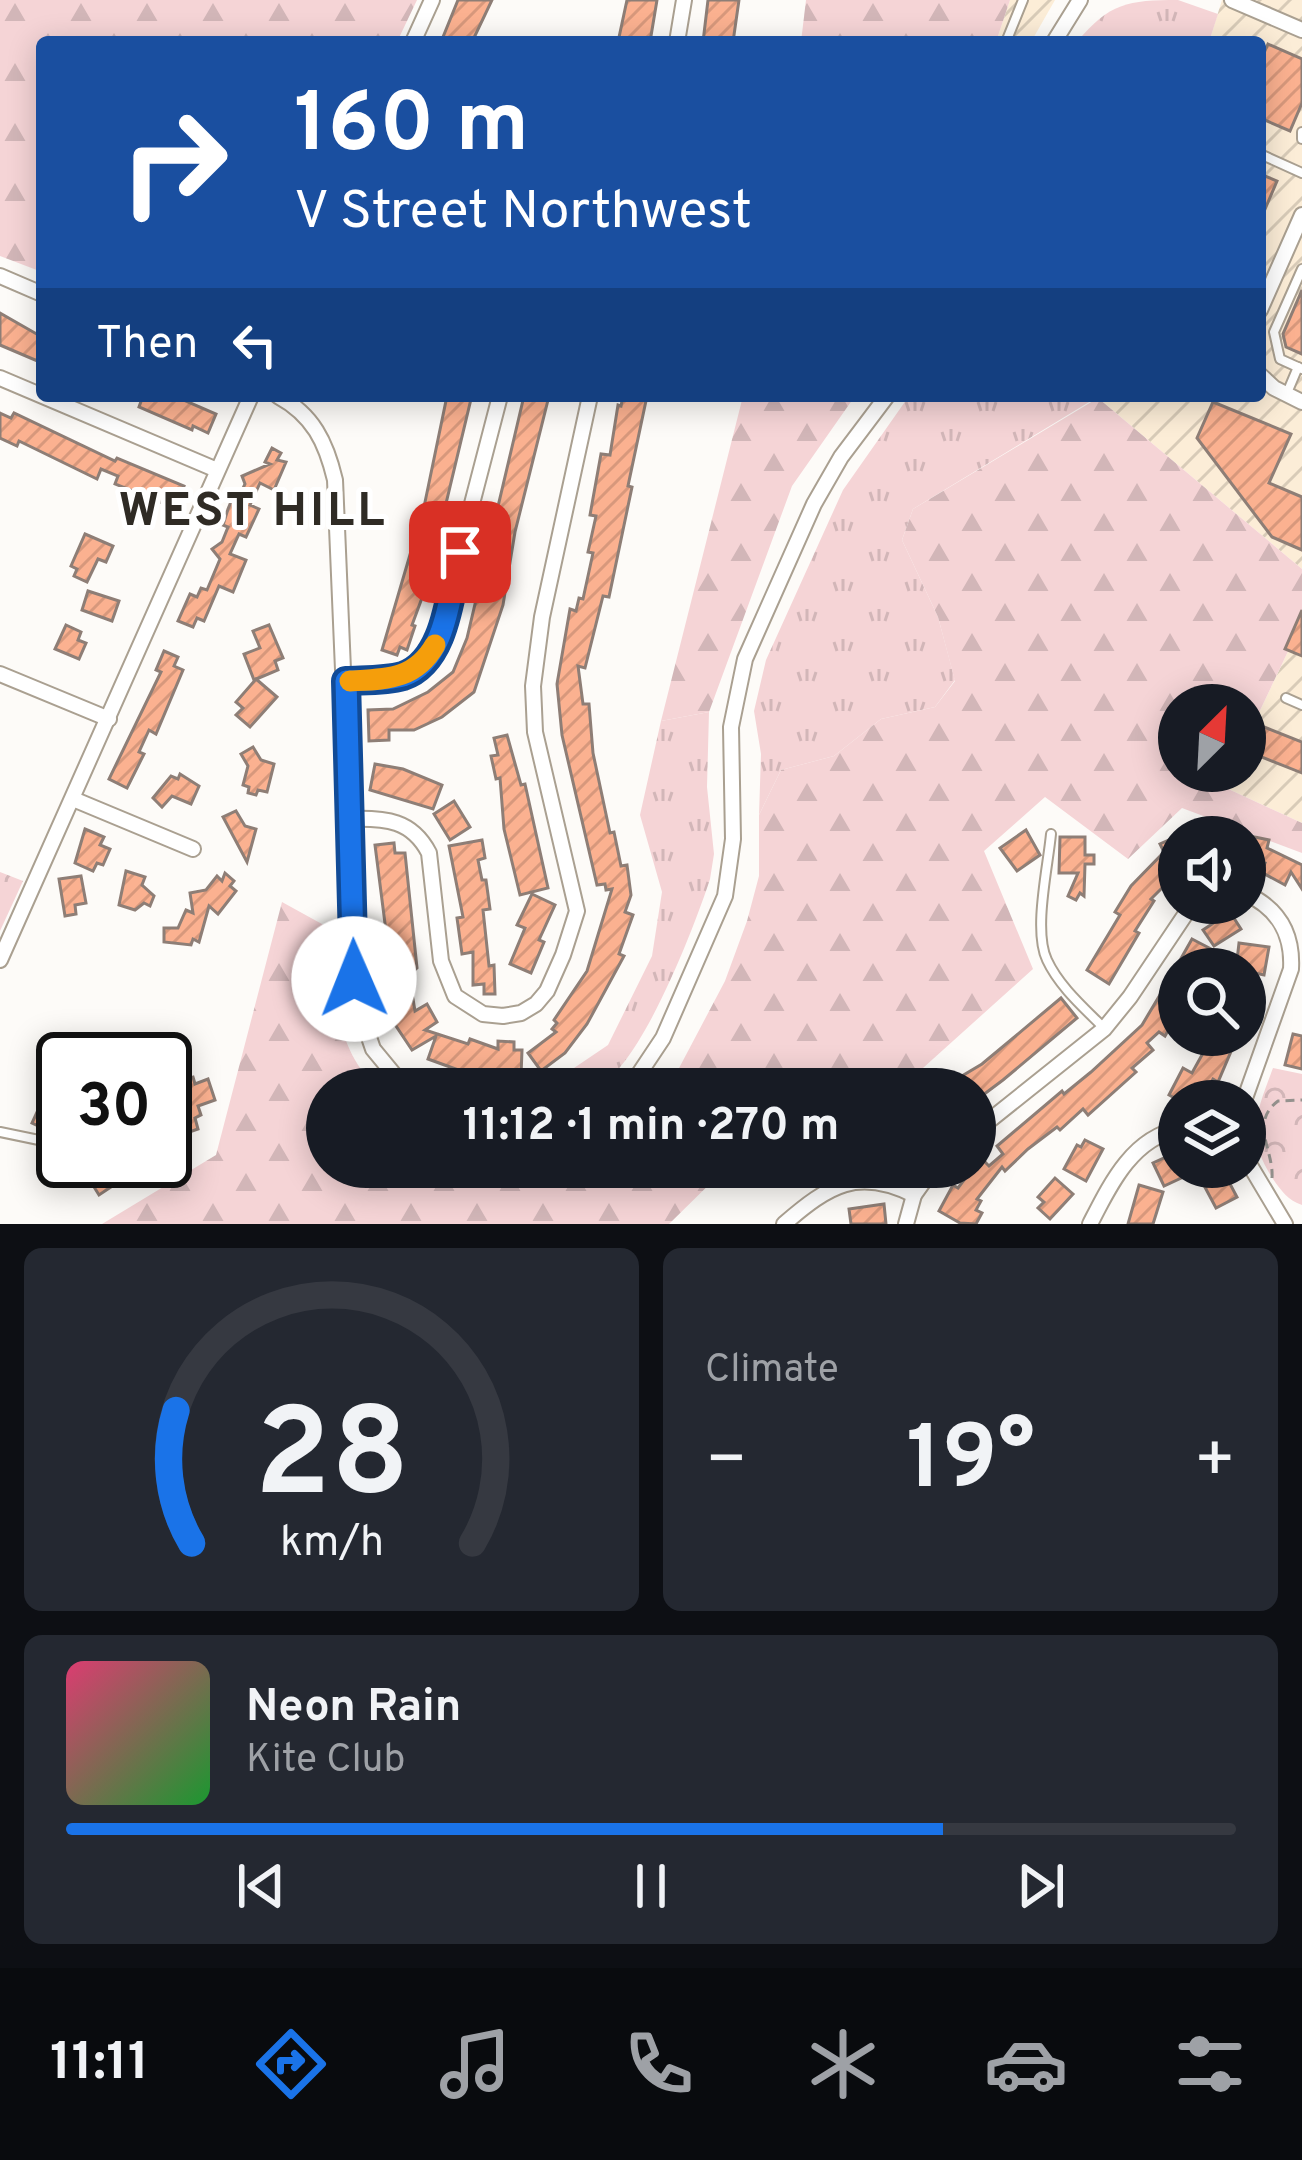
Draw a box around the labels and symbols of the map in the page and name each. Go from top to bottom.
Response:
district label: WEST HILL [119,483,387,543]
pin [409,501,511,603]
north arrow [1158,684,1266,792]
position arrow [291,916,417,1042]
speed limit sign: 30 [36,1032,192,1188]

